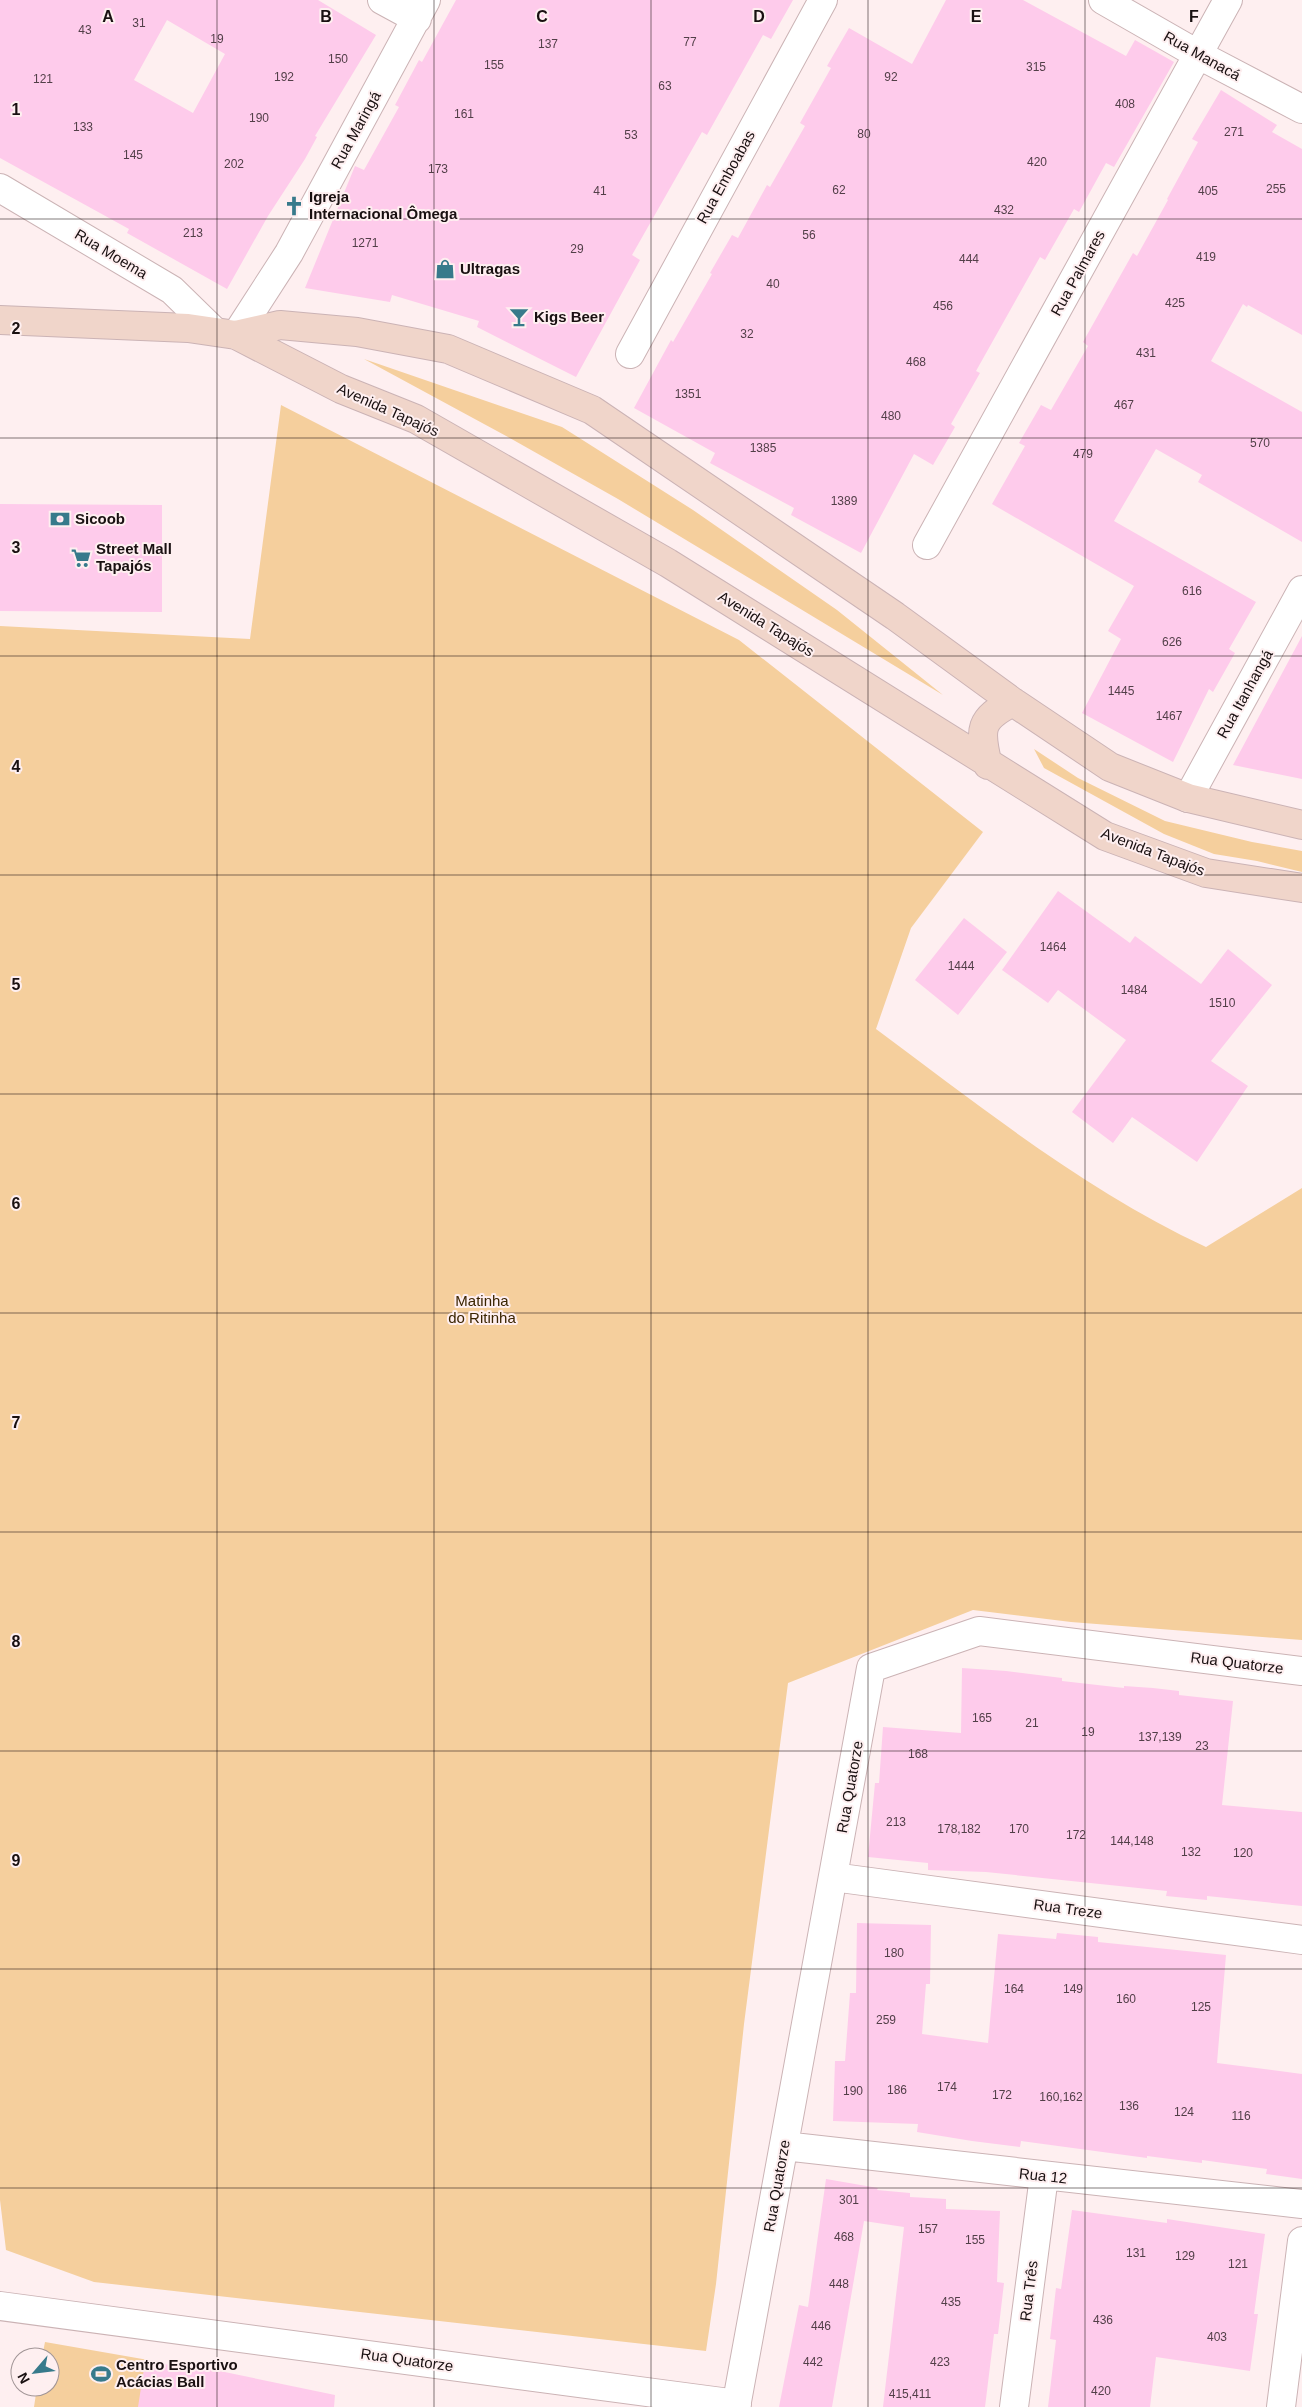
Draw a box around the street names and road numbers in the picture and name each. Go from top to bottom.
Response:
street label: Rua Manacá [1161,28,1244,84]
street label: Rua Maringá [327,88,384,171]
street label: Rua Emboabas [693,127,758,226]
street label: Rua Moema [72,225,151,282]
street label: Rua Palmares [1047,227,1108,318]
street label: Avenida Tapajós [335,379,442,440]
street label: Avenida Tapajós [715,587,817,660]
street label: Rua Itanhangá [1213,646,1276,741]
street label: Avenida Tapajós [1099,824,1207,879]
street label: Rua Quatorze [1190,1648,1284,1677]
street label: Rua Quatorze [833,1739,866,1834]
street label: Rua Treze [1033,1895,1104,1922]
street label: Rua Quatorze [760,2138,793,2233]
street label: Rua 12 [1018,2165,1068,2186]
street label: Rua Três [1016,2260,1041,2322]
street label: Rua Quatorze [360,2345,454,2374]

